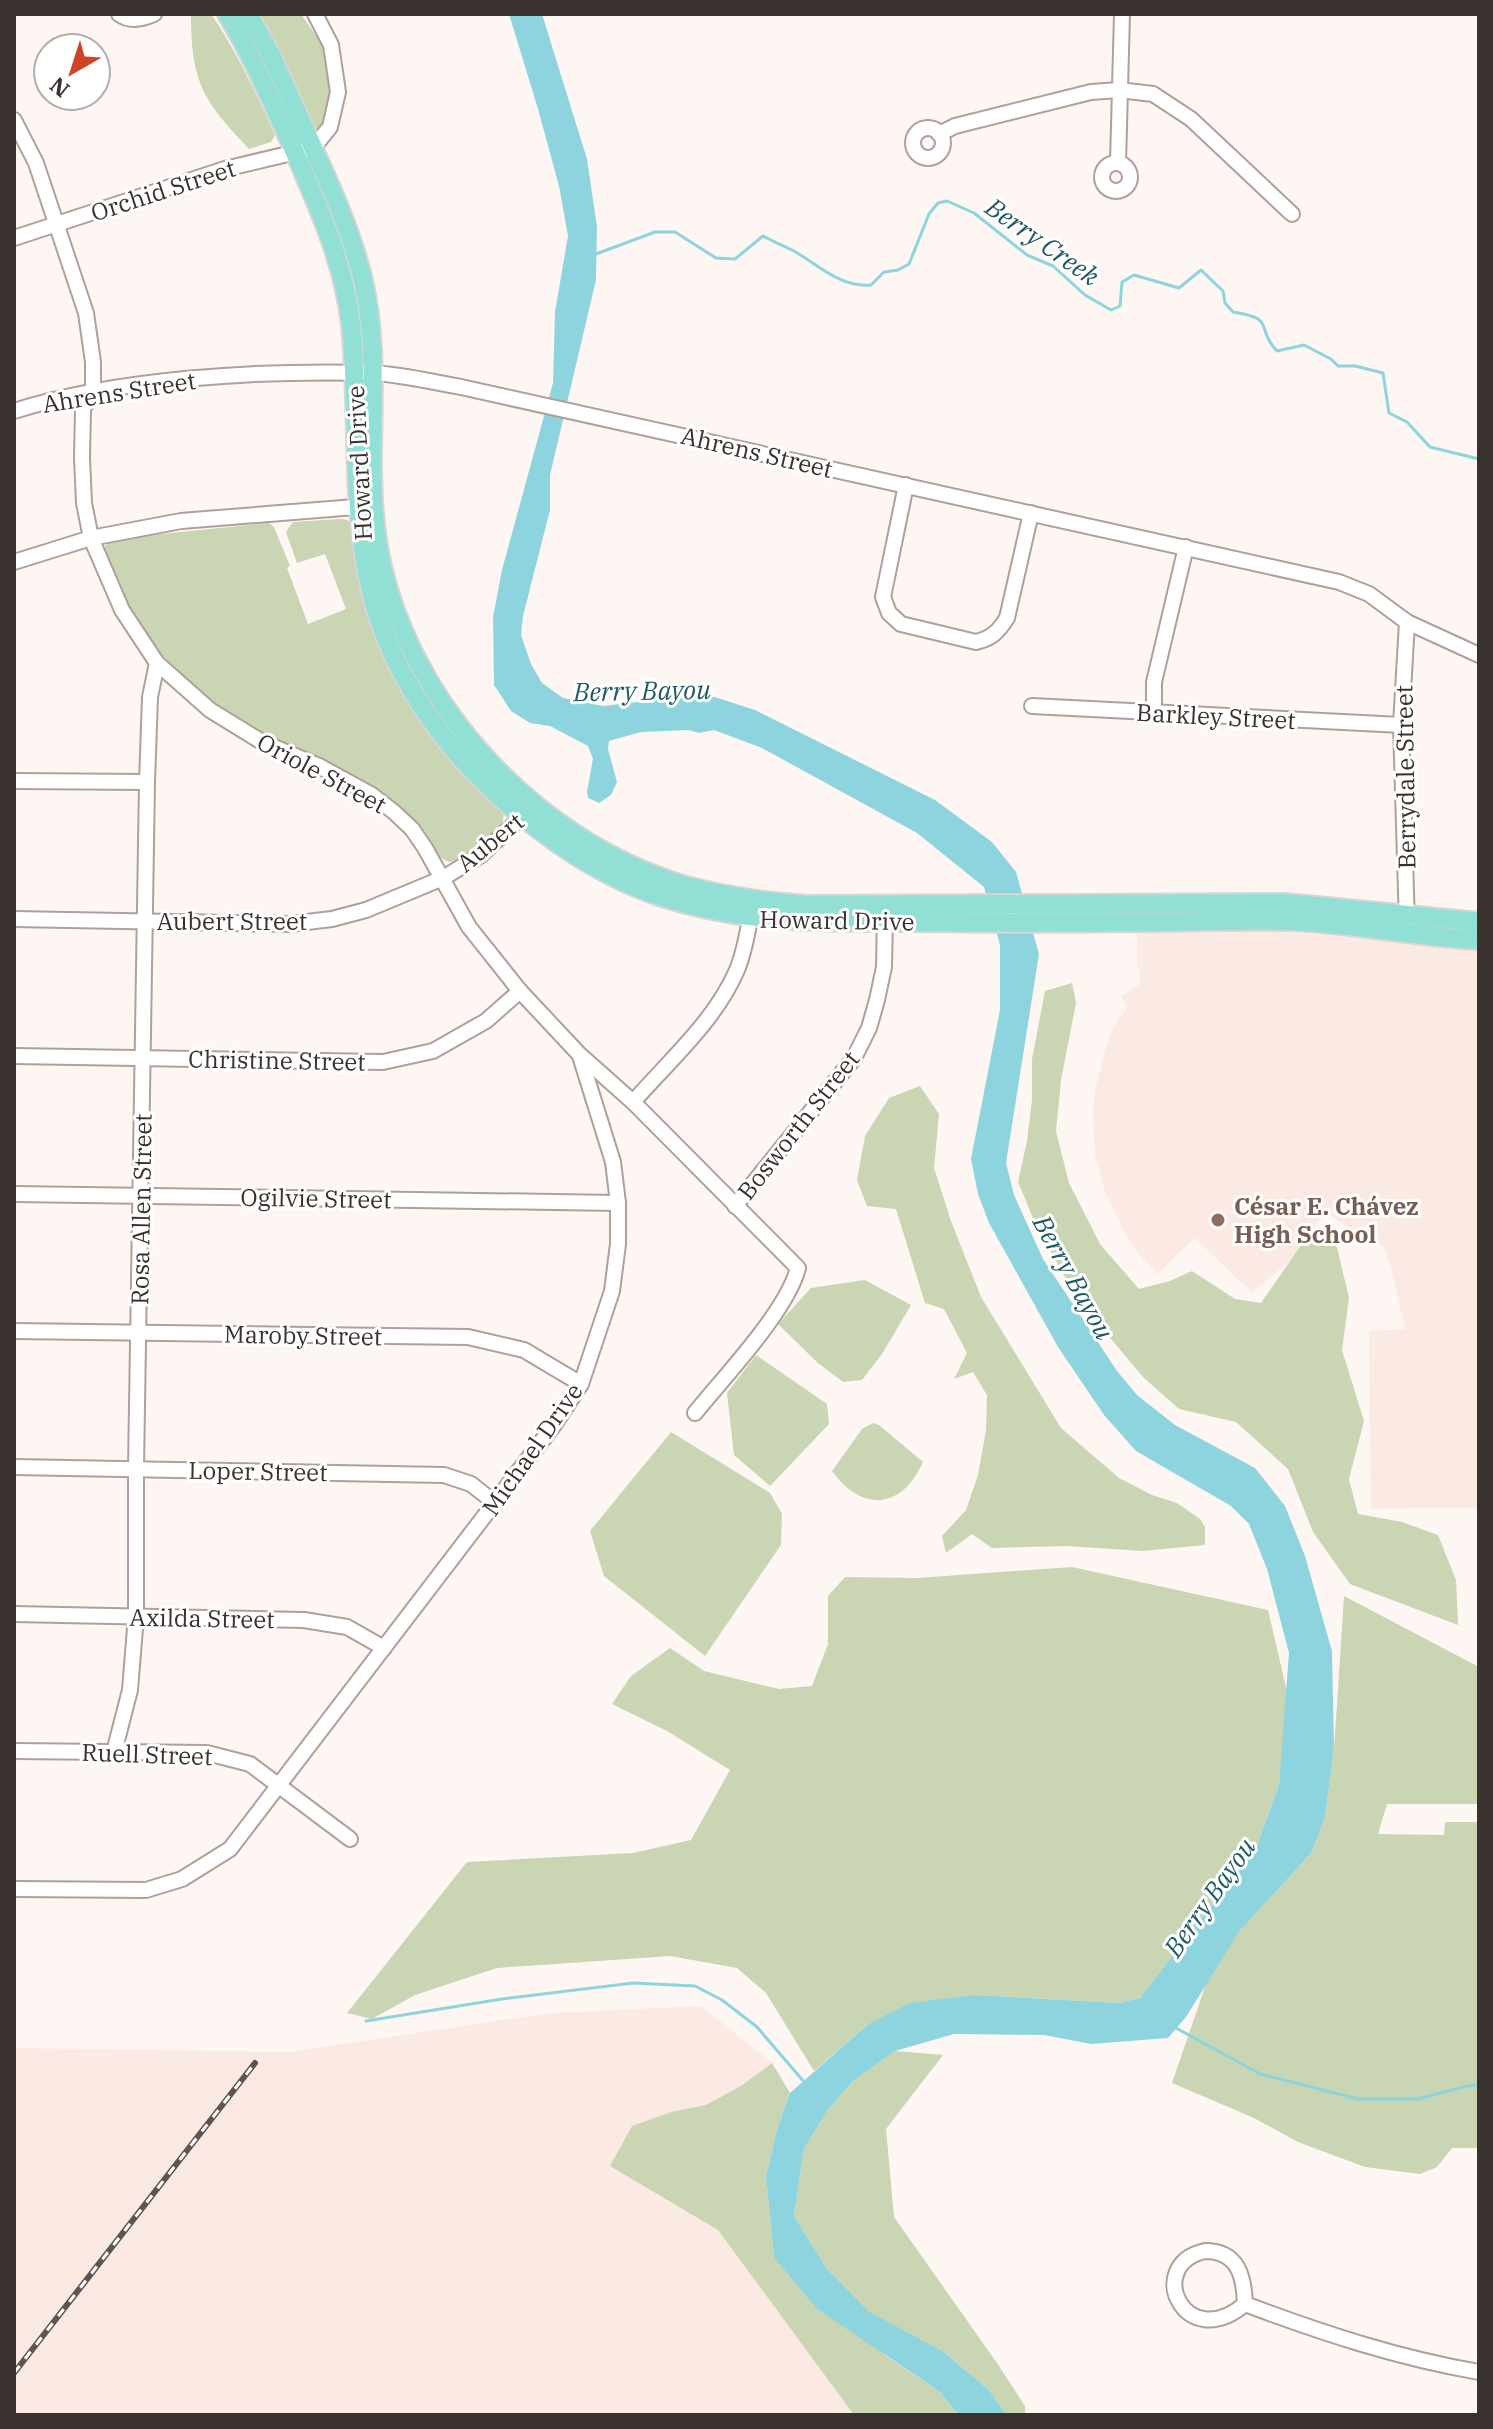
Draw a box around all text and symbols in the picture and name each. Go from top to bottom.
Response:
north arrow [32,32,112,112]
text: N [43,71,75,105]
street label: Orchid Street [87,152,239,228]
water label: Berry Creek [979,189,1107,293]
street label: Ahrens Street [40,364,198,420]
street label: Howard Drive [339,385,379,541]
street label: Ahrens Street [678,419,836,485]
water label: Berry Bayou [572,672,711,708]
street label: Berrydale Street [1387,685,1423,869]
street label: Barkley Street [1135,696,1297,736]
street label: Oriole Street [252,726,392,820]
street label: Aubert [450,805,530,879]
street label: Howard Drive [759,903,915,937]
street label: Aubert Street [157,905,307,937]
street label: Christine Street [188,1042,366,1078]
street label: Bosworth Street [730,1044,866,1206]
street label: Rosa Allen Street [123,1113,159,1305]
street label: Ogilvie Street [240,1181,392,1215]
place label: César E. Chávez High School [1234,1190,1419,1250]
water label: Berry Bayou [1025,1208,1122,1346]
marker: César E. Chávez High School [1209,1211,1227,1229]
street label: Maroby Street [224,1318,382,1352]
street label: Michael Drive [474,1376,590,1522]
street label: Loper Street [188,1454,328,1488]
street label: Axilda Street [129,1601,275,1635]
street label: Ruell Street [81,1736,213,1772]
water label: Berry Bayou [1155,1831,1262,1964]

